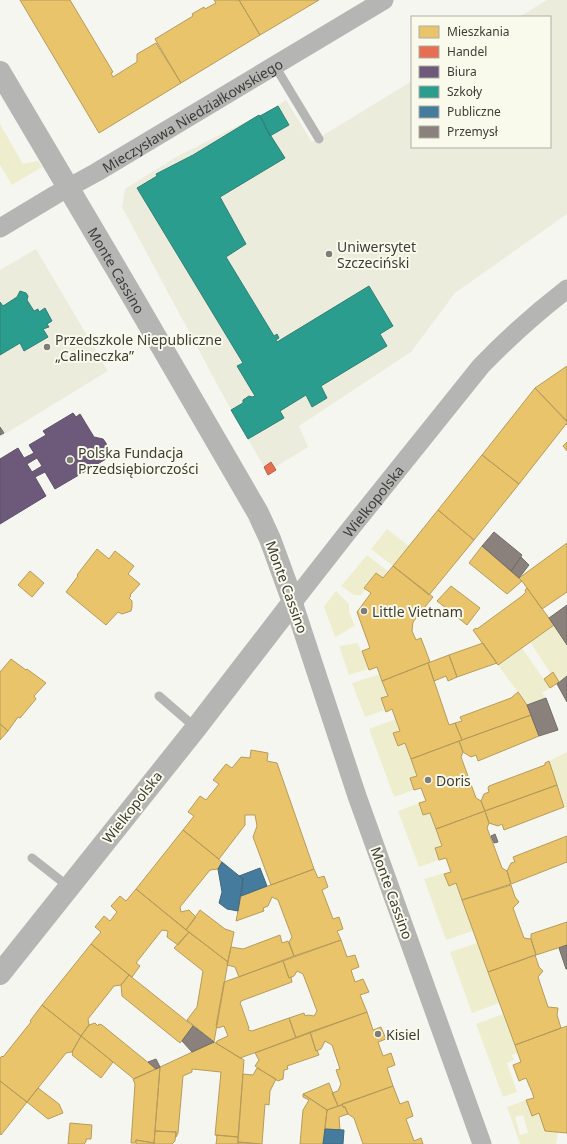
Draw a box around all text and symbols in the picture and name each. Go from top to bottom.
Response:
legend [411,16,551,148]
text: Mieszkania [447,23,510,40]
text: Handel [447,43,487,60]
street label: Mieczysława Niedziałkowskiego [98,53,286,176]
text: Biura [447,63,477,80]
text: Szkoły [447,83,483,100]
text: Publiczne [447,103,501,120]
text: Przemysł [447,123,499,140]
street label: Monte Cassino [84,223,150,317]
place label: Uniwersytet Szczeciński [337,237,416,272]
marker: Uniwersytet Szczeciński [324,249,334,259]
place label: Przedszkole Niepubliczne „Calineczka” [55,330,222,365]
marker: Przedszkole Niepubliczne „Calineczka” [42,342,52,352]
place label: Polska Fundacja Przedsiębiorczości [78,443,199,478]
marker: Polska Fundacja Przedsiębiorczości [65,455,75,465]
street label: Wielkopolska [338,461,407,541]
street label: Monte Cassino [261,538,313,636]
place label: Little Vietnam [372,602,463,621]
marker: Little Vietnam [359,606,369,616]
street label: Wielkopolska [98,767,166,847]
place label: Doris [436,771,471,790]
marker: Doris [423,775,433,785]
street label: Monte Cassino [366,844,418,942]
place label: Kisiel [386,1025,420,1044]
marker: Kisiel [373,1029,383,1039]

